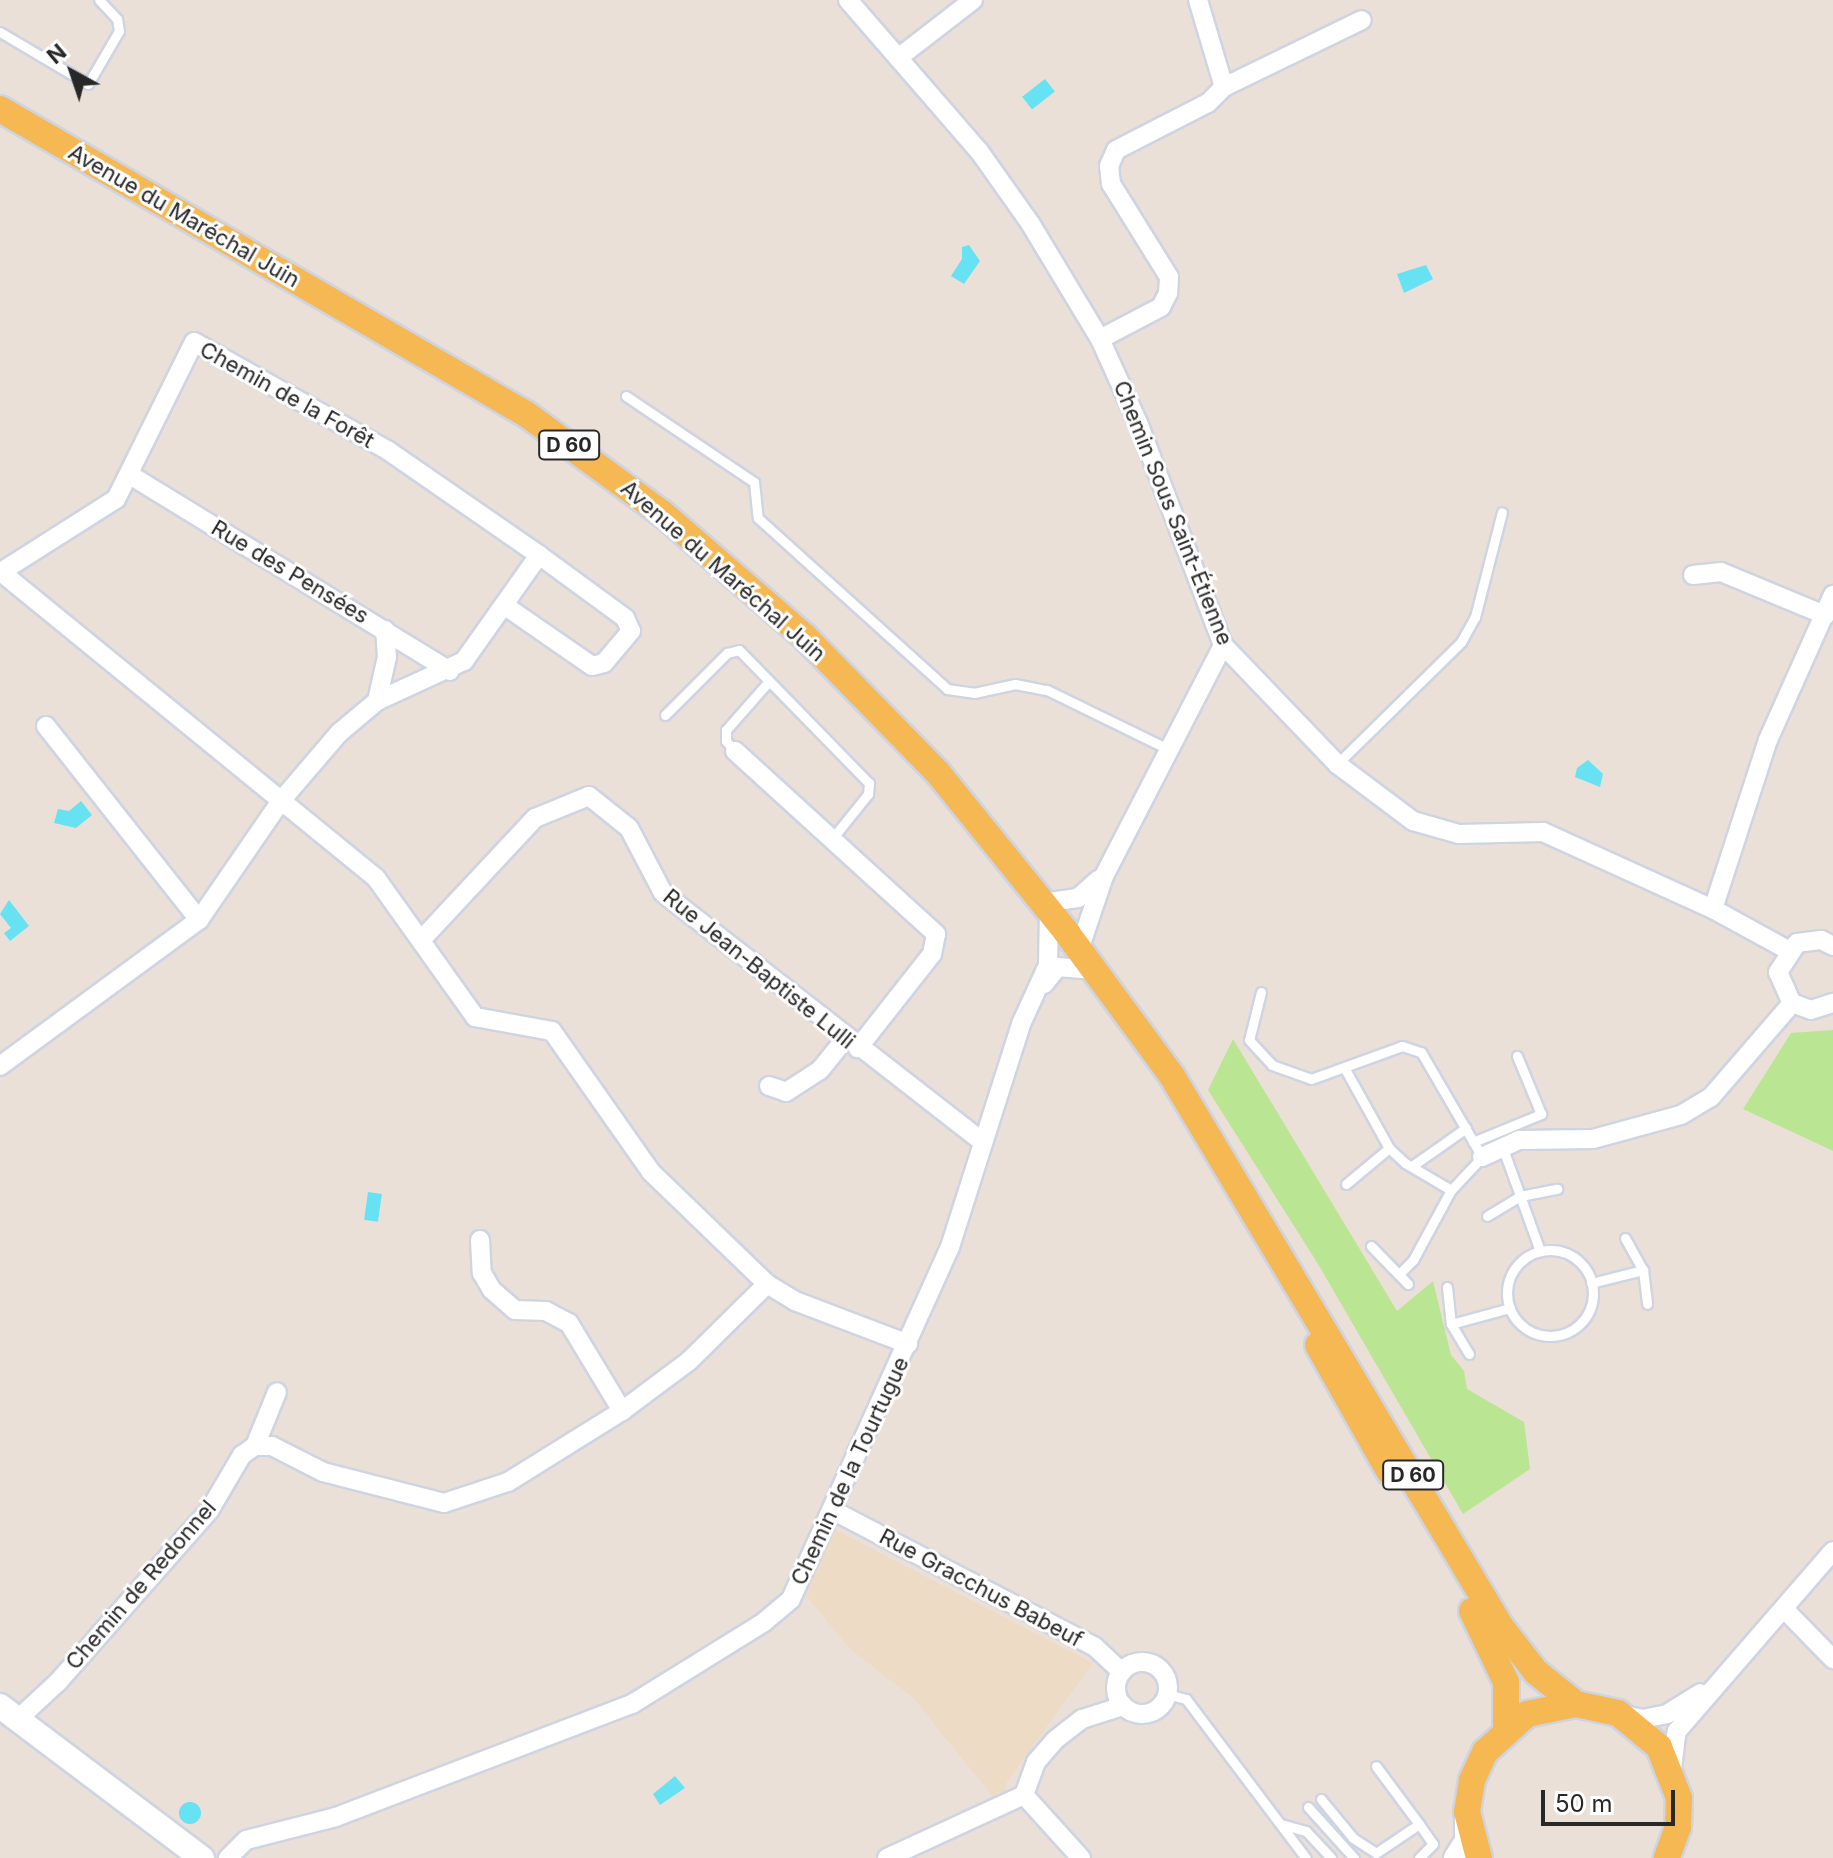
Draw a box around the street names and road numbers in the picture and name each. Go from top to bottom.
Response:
street label: Avenue du Maréchal Juin [64,139,304,293]
street label: Chemin de la Forêt [195,336,379,454]
street label: Chemin Sous Saint-Étienne [1108,377,1238,649]
road number: D 60 [537,429,601,461]
street label: Avenue du Maréchal Juin [615,475,831,667]
street label: Rue des Pensées [207,515,373,629]
street label: Rue Jean-Baptiste Lulli [658,884,860,1054]
street label: Chemin de la Tourtugue [785,1353,915,1589]
road number: D 60 [1381,1459,1445,1491]
street label: Chemin de Redonnel [60,1495,222,1675]
street label: Rue Gracchus Babeuf [875,1523,1087,1653]

